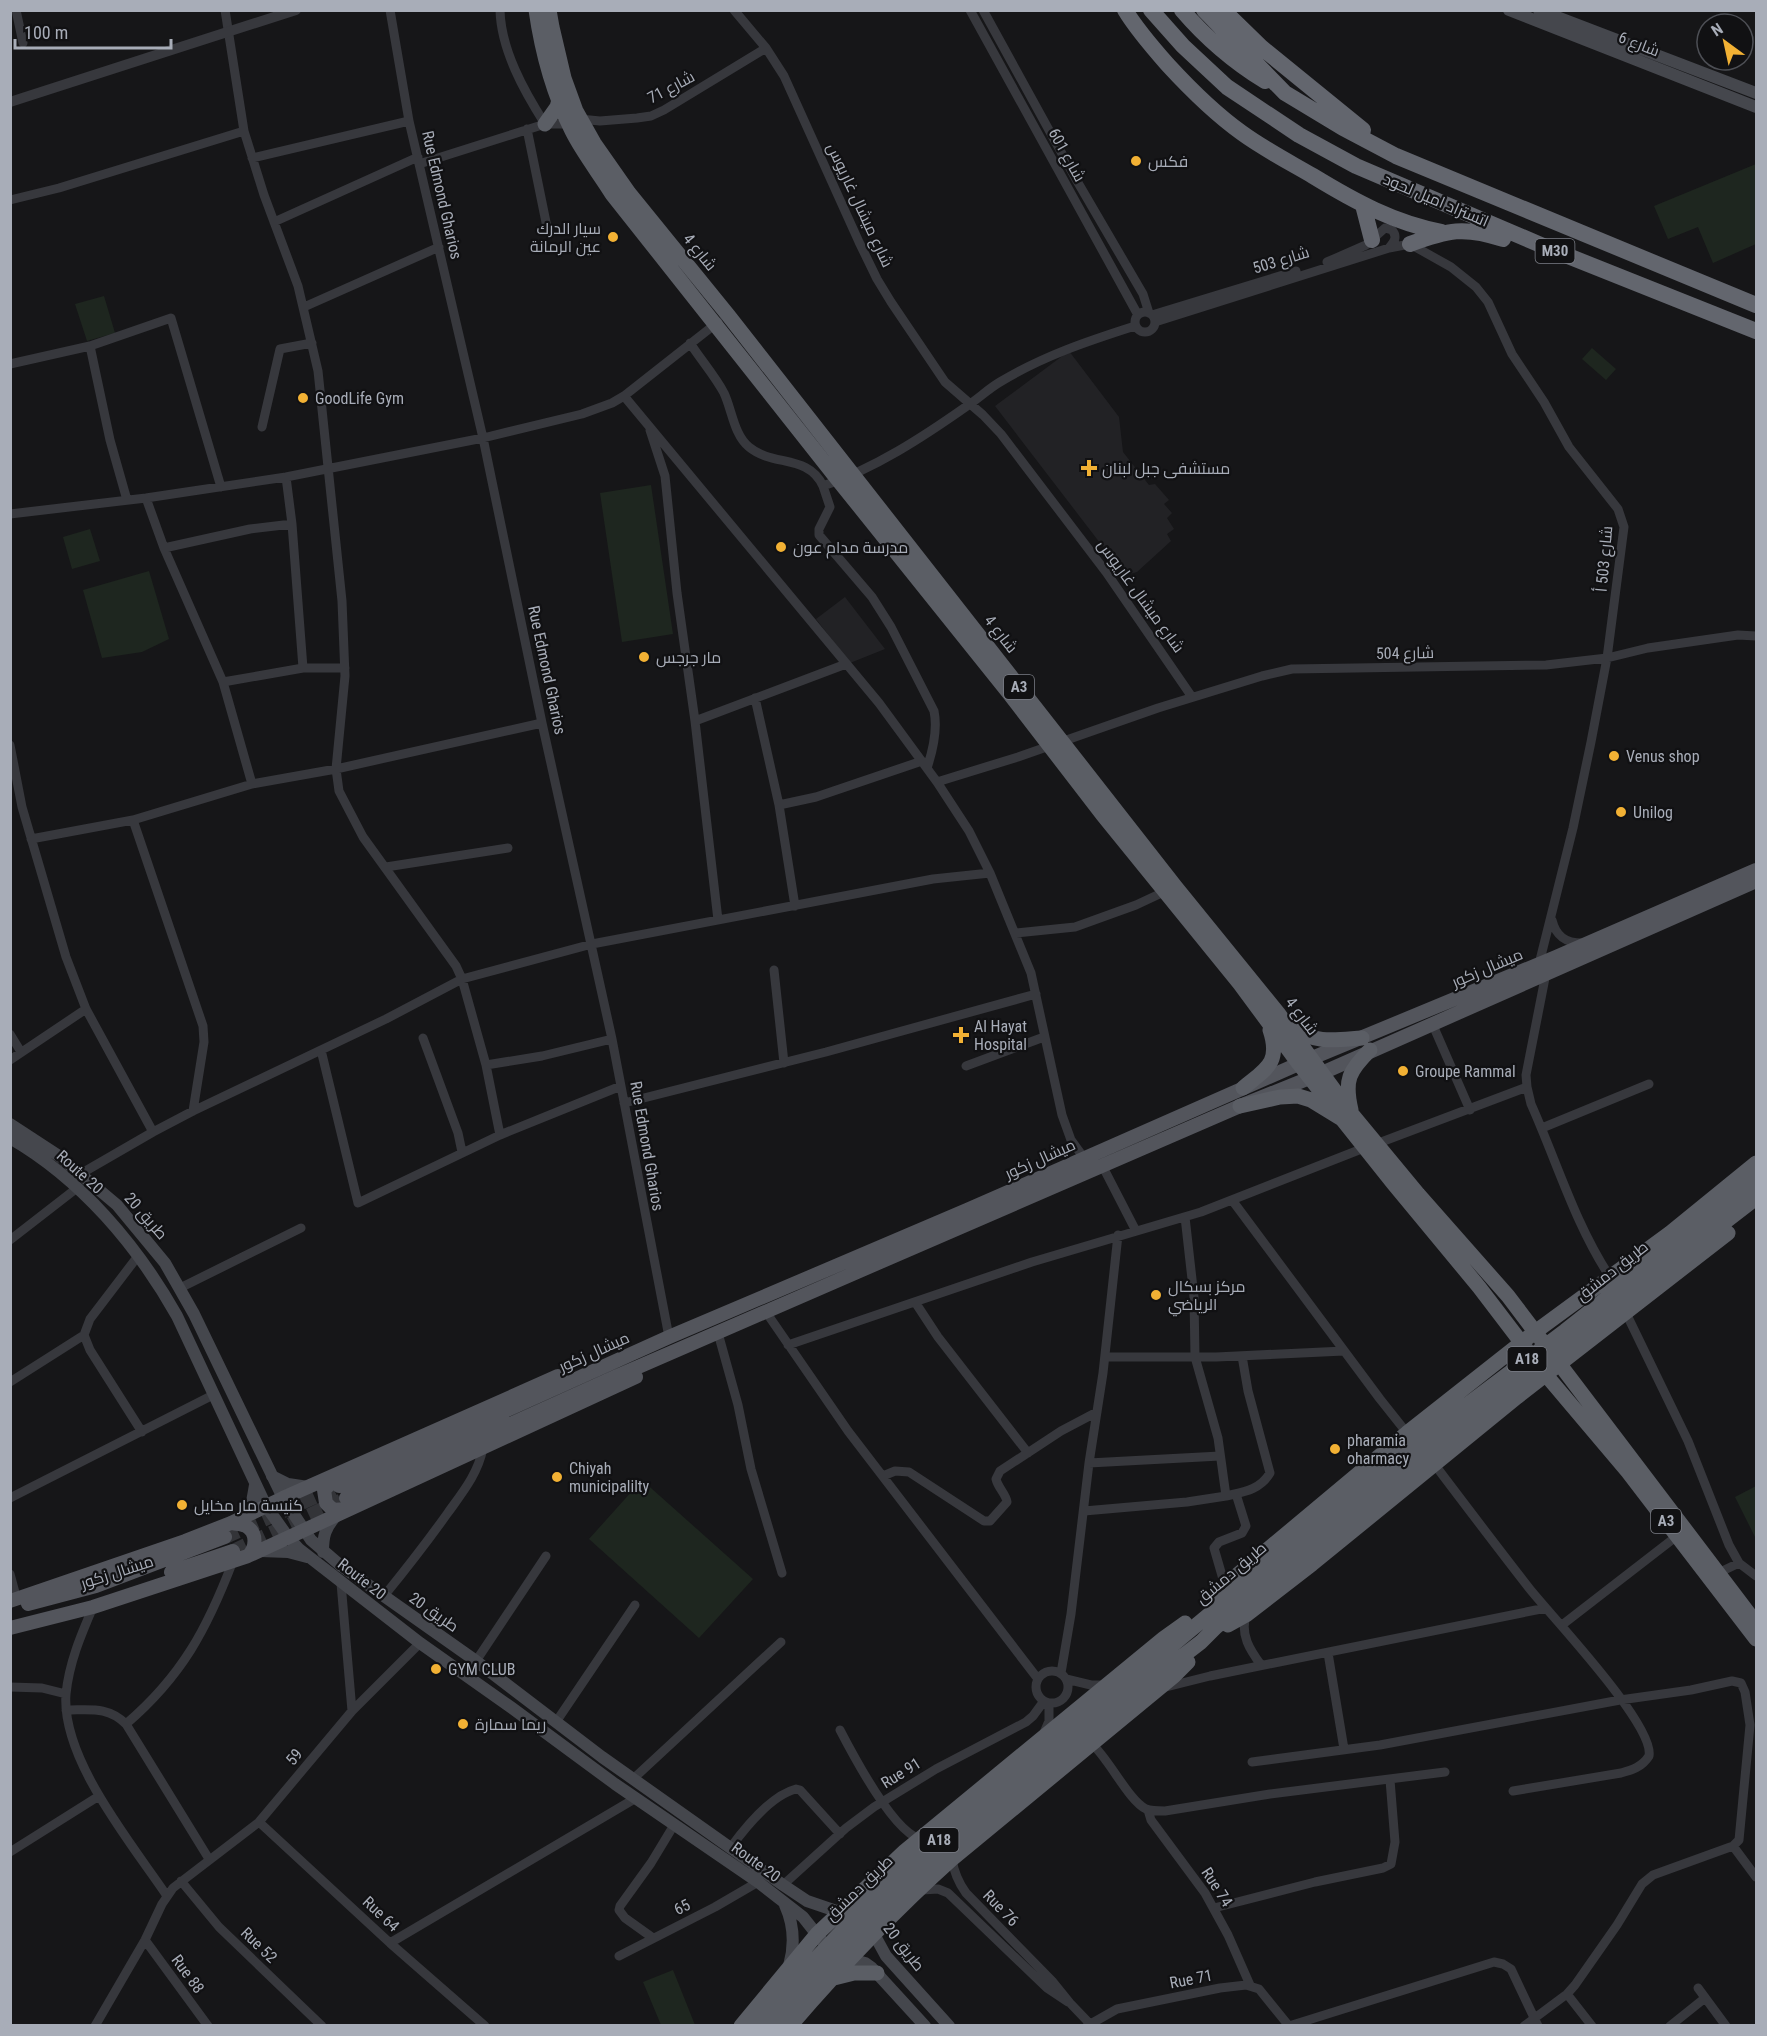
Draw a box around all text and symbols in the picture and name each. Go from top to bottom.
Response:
scale bar [15,12,171,50]
north arrow [1695,12,1755,72]
text: N [1708,19,1726,40]
text: 100 m [24,22,68,43]
street label: شارع 6 [1615,28,1662,62]
street label: شارع 71 [644,67,699,109]
street label: شارع 601 [1043,125,1089,186]
street label: Rue Edmond Gharios [418,129,466,261]
street label: شارع ميشال غاريوس [821,140,897,271]
place label: فكس [1148,152,1188,172]
marker: فكس [1129,154,1143,168]
street label: اتستراد اميل لحود [1380,169,1492,232]
place label: سيار الدرك عين الرمانة [530,219,601,257]
street label: شارع 4 [678,229,721,276]
marker: سيار الدرك عين الرمانة [606,230,620,244]
road number: M30 [1536,239,1574,263]
street label: شارع 503 [1250,242,1312,280]
place label: GoodLife Gym [315,389,404,408]
marker: GoodLife Gym [296,391,310,405]
marker: مستشفى جبل لبنان [1080,459,1098,477]
place label: مستشفى جبل لبنان [1102,459,1230,479]
street label: شارع 503 أ [1592,525,1618,593]
street label: شارع ميشال غاريوس [1092,536,1188,657]
place label: مدرسة مدام عون [793,538,908,559]
marker: مدرسة مدام عون [774,540,788,554]
street label: Rue Edmond Gharios [524,604,570,736]
street label: شارع 4 [979,611,1022,658]
street label: شارع 504 [1376,643,1434,665]
place label: مار جرجس [656,648,721,668]
marker: مار جرجس [637,650,651,664]
road number: A3 [1004,675,1034,699]
place label: Venus shop [1626,747,1700,766]
marker: Venus shop [1607,749,1621,763]
place label: Unilog [1633,803,1673,822]
marker: Unilog [1614,805,1628,819]
street label: ميشال زكور [1448,945,1526,993]
street label: شارع 4 [1280,993,1322,1040]
place label: Al Hayat Hospital [974,1017,1027,1054]
marker: Al Hayat Hospital [952,1026,970,1044]
place label: Groupe Rammal [1415,1062,1516,1081]
marker: Groupe Rammal [1396,1064,1410,1078]
street label: Rue Edmond Gharios [626,1080,668,1212]
street label: ميشال زكور [1001,1135,1079,1184]
street label: Route 20 [53,1146,107,1198]
street label: طريق 20 [120,1189,172,1244]
street label: طريق دمشق [1572,1237,1652,1306]
place label: مركز بسكال الرياضي [1168,1277,1245,1317]
marker: مركز بسكال الرياضي [1149,1288,1163,1302]
street label: ميشال زكور [555,1328,633,1377]
road number: A18 [1508,1347,1546,1371]
place label: pharamia oharmacy [1347,1431,1409,1468]
marker: pharamia oharmacy [1328,1442,1342,1456]
place label: Chiyah municipalilty [569,1459,650,1496]
marker: Chiyah municipalilty [550,1470,564,1484]
place label: كنيسة مار مخايل [194,1496,303,1516]
marker: كنيسة مار مخايل [175,1498,189,1512]
road number: A3 [1651,1509,1681,1533]
street label: طريق دمشق [1192,1538,1271,1609]
street label: ميشال زكور [77,1551,156,1594]
street label: Route 20 [334,1554,390,1604]
street label: طريق 20 [405,1588,462,1637]
place label: GYM CLUB [448,1660,516,1679]
marker: GYM CLUB [429,1662,443,1676]
place label: ريما سمارة [475,1715,546,1734]
marker: ريما سمارة [456,1717,470,1731]
street label: 59 [282,1745,306,1769]
street label: Rue 91 [878,1753,924,1793]
road number: A18 [920,1828,958,1852]
street label: Route 20 [728,1838,784,1886]
street label: طريق دمشق [821,1851,897,1926]
street label: Rue 74 [1197,1864,1237,1910]
street label: Rue 76 [979,1886,1023,1930]
street label: Rue 64 [359,1892,403,1936]
street label: 65 [671,1895,693,1919]
street label: طريق 20 [878,1919,929,1976]
street label: Rue 52 [237,1923,281,1967]
street label: Rue 88 [168,1951,208,1997]
street label: Rue 71 [1168,1966,1214,1992]

